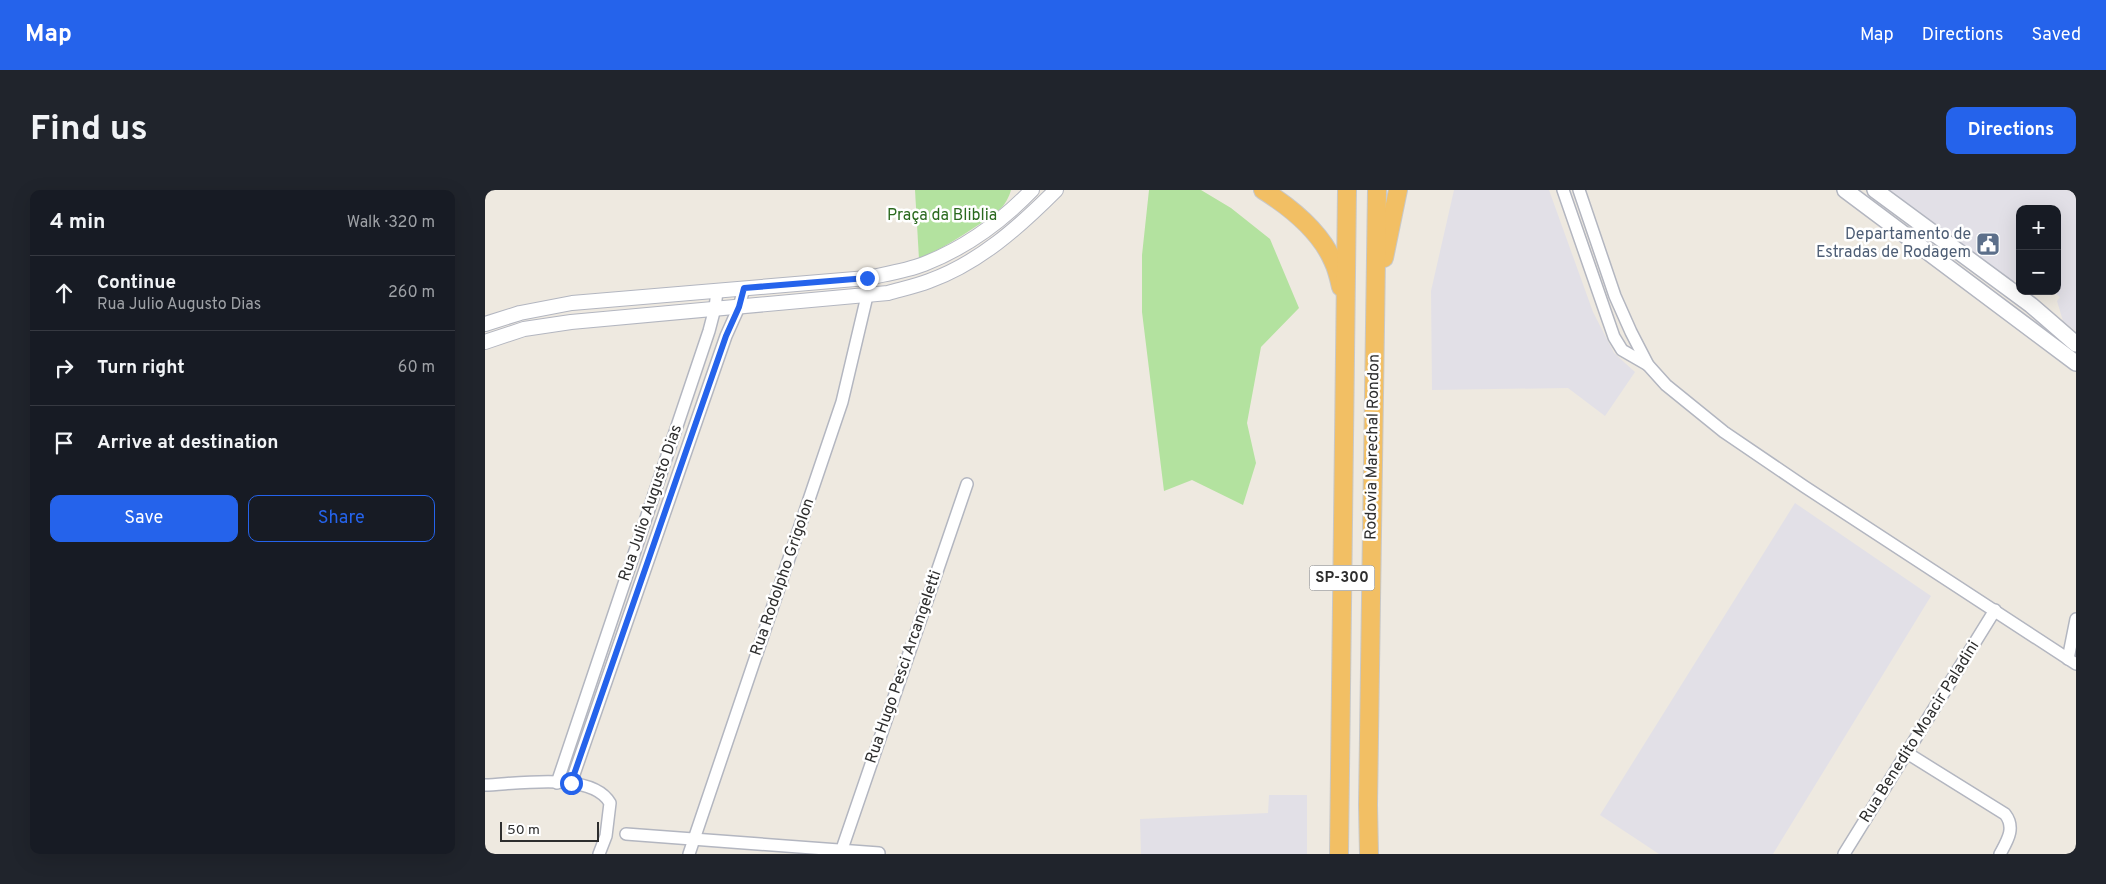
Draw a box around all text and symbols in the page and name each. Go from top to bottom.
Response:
text: Map [25,20,72,50]
text: Map [1860,24,1894,47]
text: Directions [1922,24,2004,47]
text: Saved [2032,24,2081,47]
button: Directions [1946,107,2076,154]
text: Find us [30,108,148,152]
map controls [2016,205,2061,295]
button: + [2016,205,2061,250]
park label: Praça da Bliblia [887,206,997,226]
text: 4 min [50,209,106,236]
text: Walk · 320 m [347,213,435,233]
place label: Departamento de Estradas de Rodagem [1816,225,1971,263]
public building icon: Departamento de Estradas de Rodagem [1975,231,2001,257]
button: − [2016,250,2061,295]
route end [856,267,879,290]
text: Continue [97,271,176,295]
icon: ahead [50,279,78,307]
text: 260 m [388,283,435,303]
text: Rua Julio Augusto Dias [97,295,261,315]
icon: right [50,354,78,382]
street label: Rodovia Marechal Rondon [1361,354,1385,540]
text: Turn right [97,356,185,380]
text: 60 m [398,358,435,378]
street label: Rua Julio Augusto Dias [615,422,687,584]
icon: arrive [50,429,78,457]
text: Arrive at destination [97,431,278,455]
button: Save [50,495,238,542]
button: Share [248,495,435,542]
street label: Rua Rodolpho Grigolon [747,496,819,658]
road number: SP-300 [1309,566,1375,590]
street label: Rua Hugo Pesci Arcangeletti [862,568,946,766]
street label: Rua Benedito Moacir Paladini [1856,637,1984,827]
route start [560,772,583,795]
scale bar [500,819,599,842]
text: 50 m [507,822,540,839]

